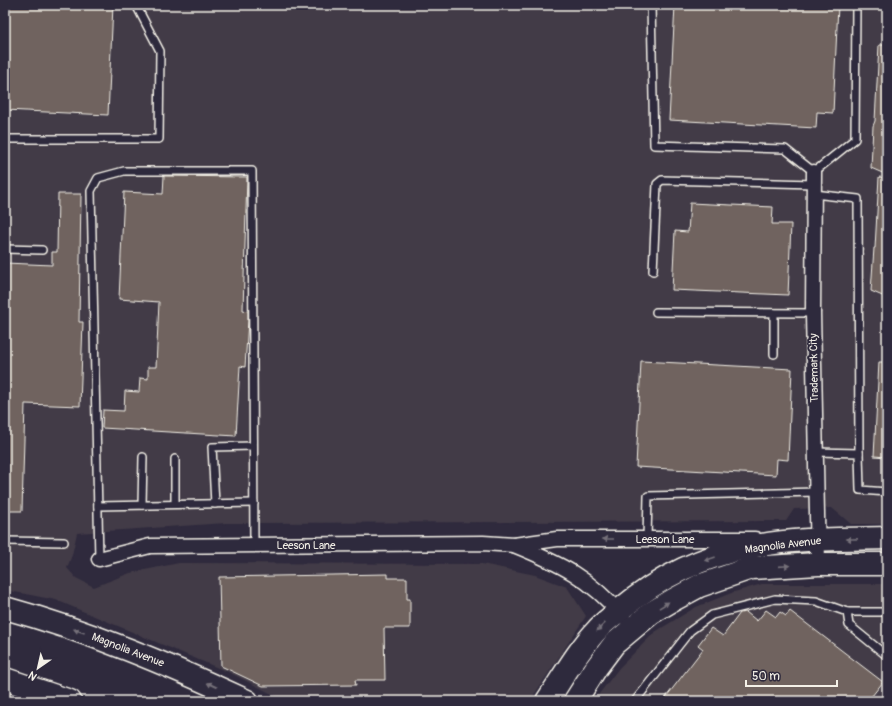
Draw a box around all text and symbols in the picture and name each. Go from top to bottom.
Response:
street label: Trademark City [807,333,821,403]
street label: Leeson Lane [635,533,695,546]
street label: Magnolia Avenue [744,534,822,556]
one-way arrow [846,535,858,542]
one-way arrow [601,536,614,542]
street label: Leeson Lane [276,539,336,552]
one-way arrow [703,556,715,562]
one-way arrow [778,562,790,569]
one-way arrow [658,602,670,609]
one-way arrow [596,622,606,632]
one-way arrow [72,627,84,633]
street label: Magnolia Avenue [90,630,167,670]
north arrow [18,648,58,688]
scale bar [746,662,837,688]
text: N [26,668,39,683]
text: 50 m [752,669,780,684]
one-way arrow [206,682,218,688]

